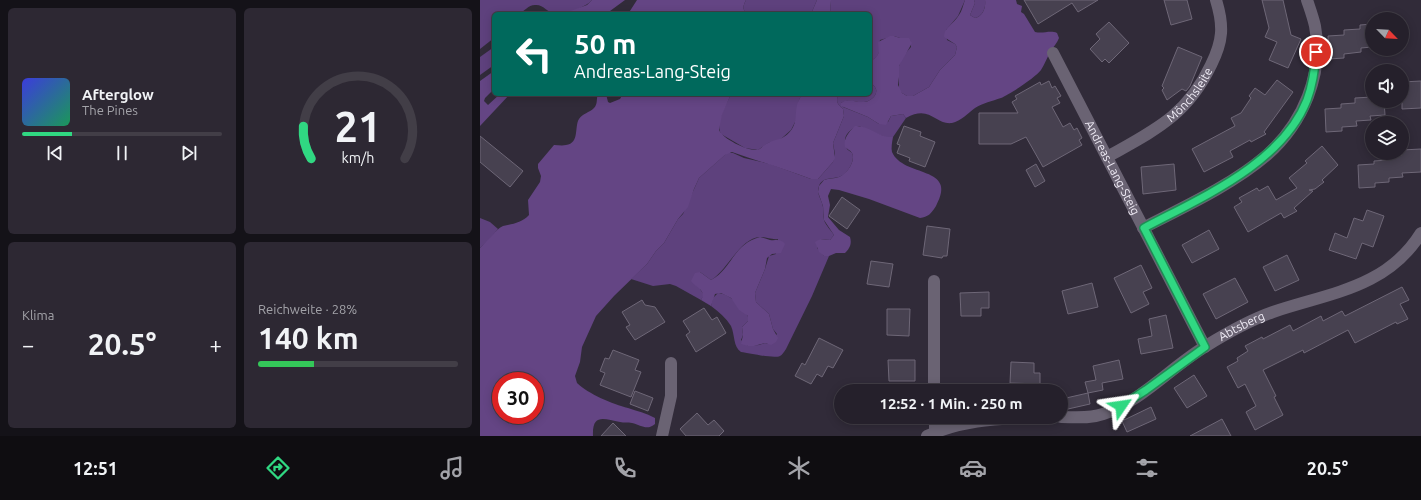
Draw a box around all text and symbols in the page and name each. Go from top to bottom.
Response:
north arrow [1365,12,1409,56]
map controls [1365,12,1409,160]
icon: left [508,28,560,80]
text: 50 m [574,28,636,59]
pin [1299,35,1333,69]
icon: arrive [1305,41,1327,63]
text: Andreas-Lang-Steig [574,61,731,81]
button: sound [1365,64,1409,108]
street label: Mönchsleite [1164,65,1215,124]
text: Afterglow [82,86,154,103]
text: The Pines [82,103,138,117]
text: 21 [335,103,381,150]
button: layers [1365,116,1409,160]
street label: Andreas-Lang-Steig [1083,118,1143,217]
icon: previous [44,142,66,164]
icon: pause [111,142,133,164]
icon: next [178,142,200,164]
text: km/h [342,149,374,165]
text: Reichweite · 28% [258,302,357,316]
text: Klima [22,308,54,322]
street label: Abtsberg [1216,309,1266,343]
text: 140 km [258,321,359,355]
text: 20.5° [88,327,156,361]
text: − [22,332,34,357]
text: + [210,332,222,357]
speed limit sign: 30 [492,372,544,424]
position arrow [1100,385,1142,427]
text: 12:52 · 1 Min. · 250 m [880,395,1023,412]
icon: directions [264,454,292,482]
icon: music [438,454,466,482]
icon: phone [611,454,639,482]
icon: climate [785,454,813,482]
icon: car [959,454,987,482]
icon: filters [1133,454,1161,482]
text: 12:51 [73,458,118,478]
text: 20.5° [1307,458,1348,478]

